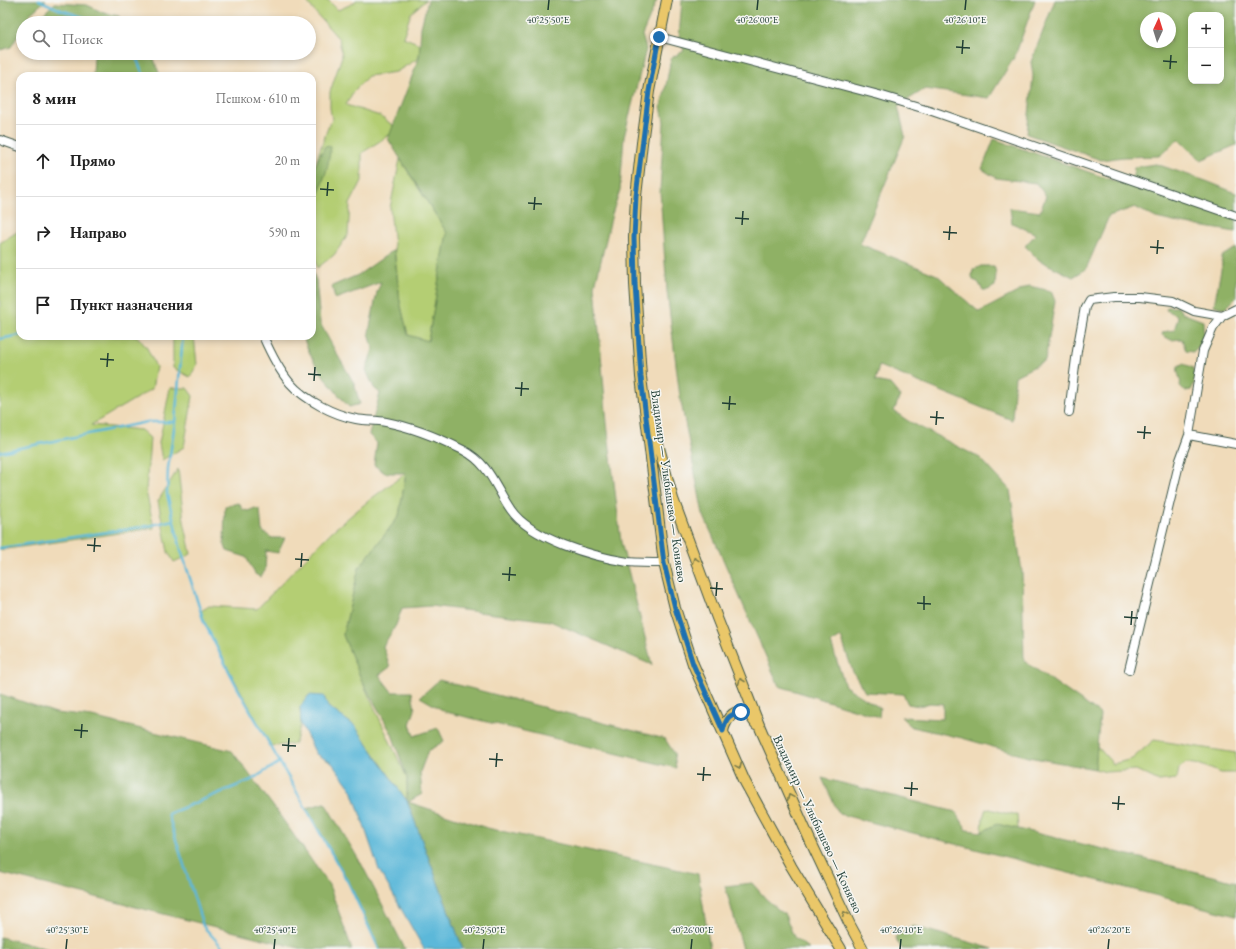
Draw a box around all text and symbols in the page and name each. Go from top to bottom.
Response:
north arrow [1140,12,1176,48]
map controls [1188,12,1224,84]
button: + [1188,12,1224,48]
text: 40°25'50"E [527,13,570,26]
text: 40°26'00"E [736,13,779,26]
text: 40°26'10"E [944,13,987,26]
search box [16,16,316,60]
icon: search [30,27,52,49]
route end [650,28,668,46]
text: Поиск [62,29,103,48]
button: − [1188,48,1224,84]
text: 8 мин [32,87,76,109]
text: Пешком · 610 m [216,90,300,107]
icon: ahead [32,150,54,172]
text: Прямо [70,151,115,170]
text: 20 m [275,152,300,169]
icon: right [32,222,54,244]
text: Направо [70,223,127,242]
text: 590 m [269,224,300,241]
icon: arrive [32,294,54,316]
text: Пункт назначения [70,295,193,314]
street label: Владимир — Улыбышево — Коняево [647,389,691,583]
one-way arrow [691,556,699,563]
one-way arrow [738,677,746,684]
route start [732,703,750,721]
street label: Владимир — Улыбышево — Коняево [769,732,867,916]
one-way arrow [734,763,742,770]
one-way arrow [787,793,795,801]
one-way arrow [842,911,850,919]
text: 40°25'30"E [46,923,89,936]
text: 40°25'40"E [254,923,297,936]
text: 40°25'50"E [463,923,506,936]
text: 40°26'00"E [671,923,714,936]
text: 40°26'10"E [880,923,923,936]
text: 40°26'20"E [1088,923,1131,936]

